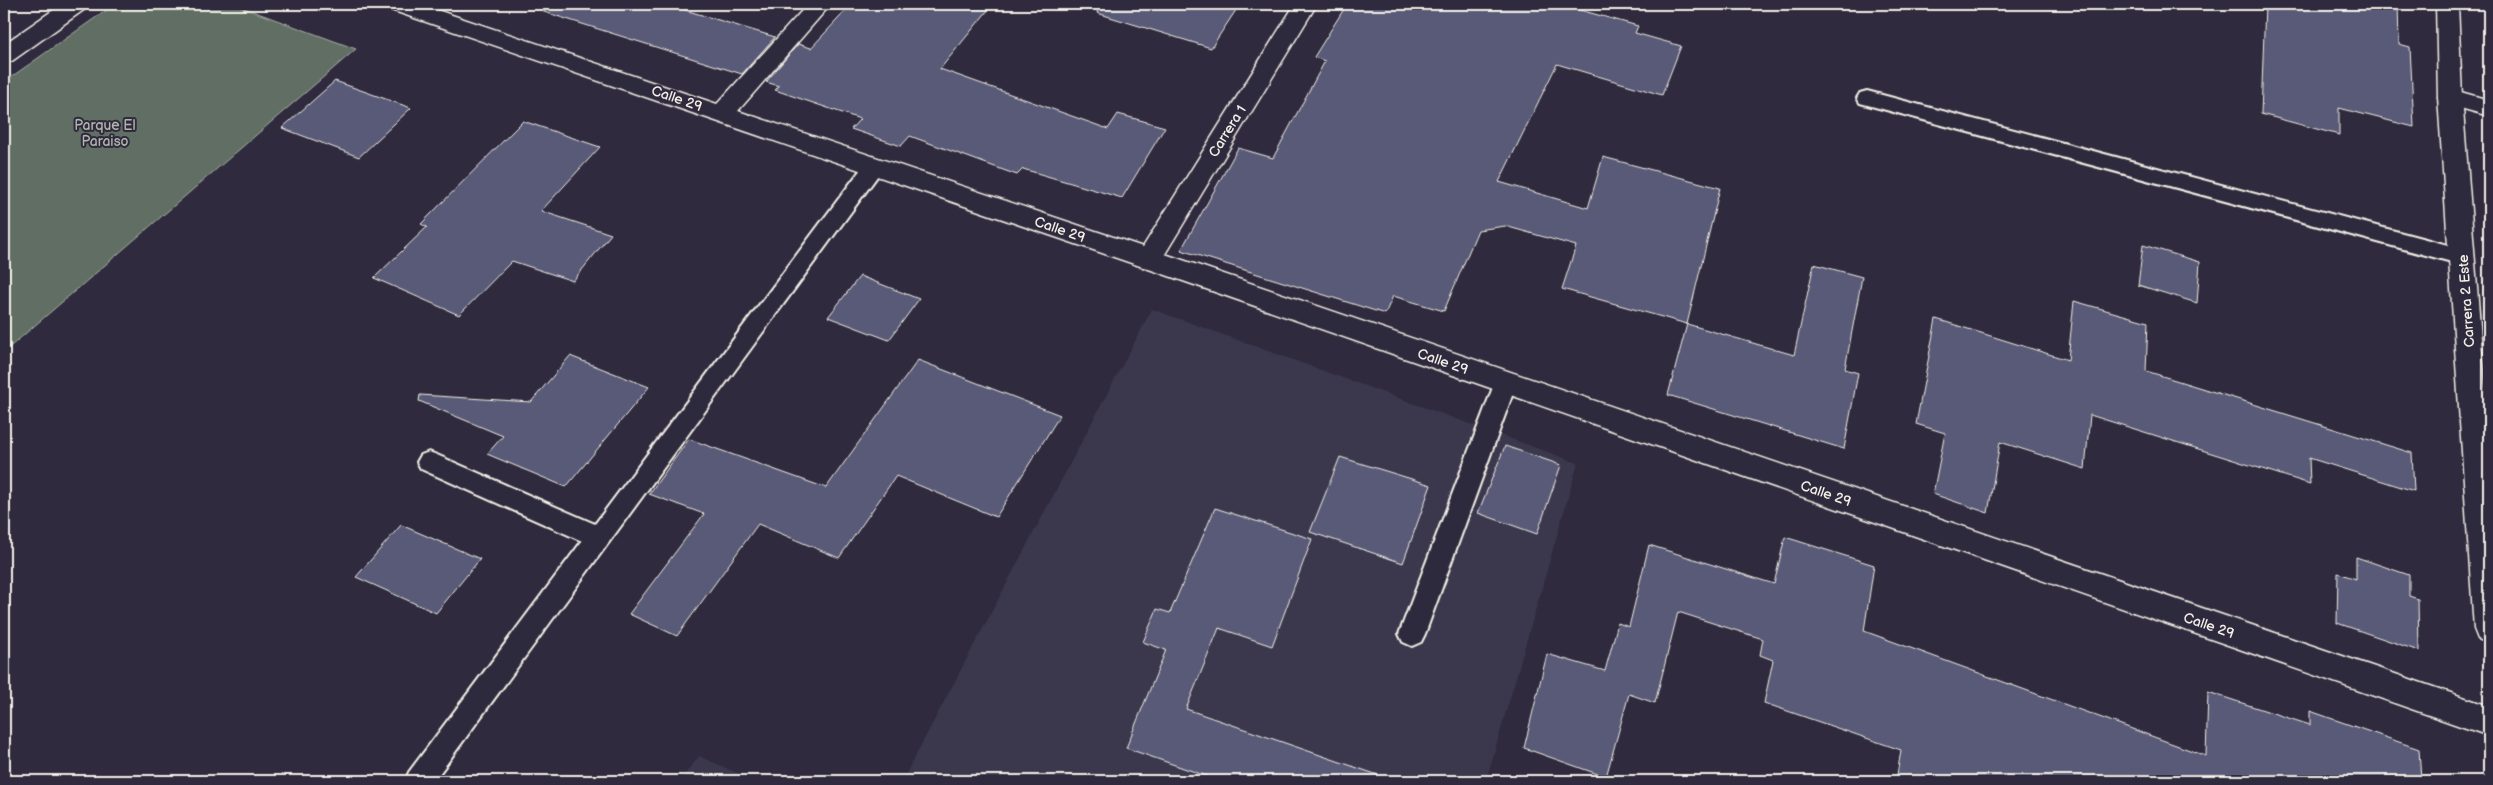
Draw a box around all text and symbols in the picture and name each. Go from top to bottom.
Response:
street label: Calle 29 [649,82,704,115]
street label: Carrera 1 [1205,102,1250,160]
park label: Parque El Paraiso [74,117,136,150]
street label: Calle 29 [1032,213,1087,246]
street label: Carrera 2 Este [2455,254,2478,348]
street label: Calle 29 [1415,345,1470,378]
street label: Calle 29 [1798,477,1853,510]
street label: Calle 29 [2181,609,2236,642]

